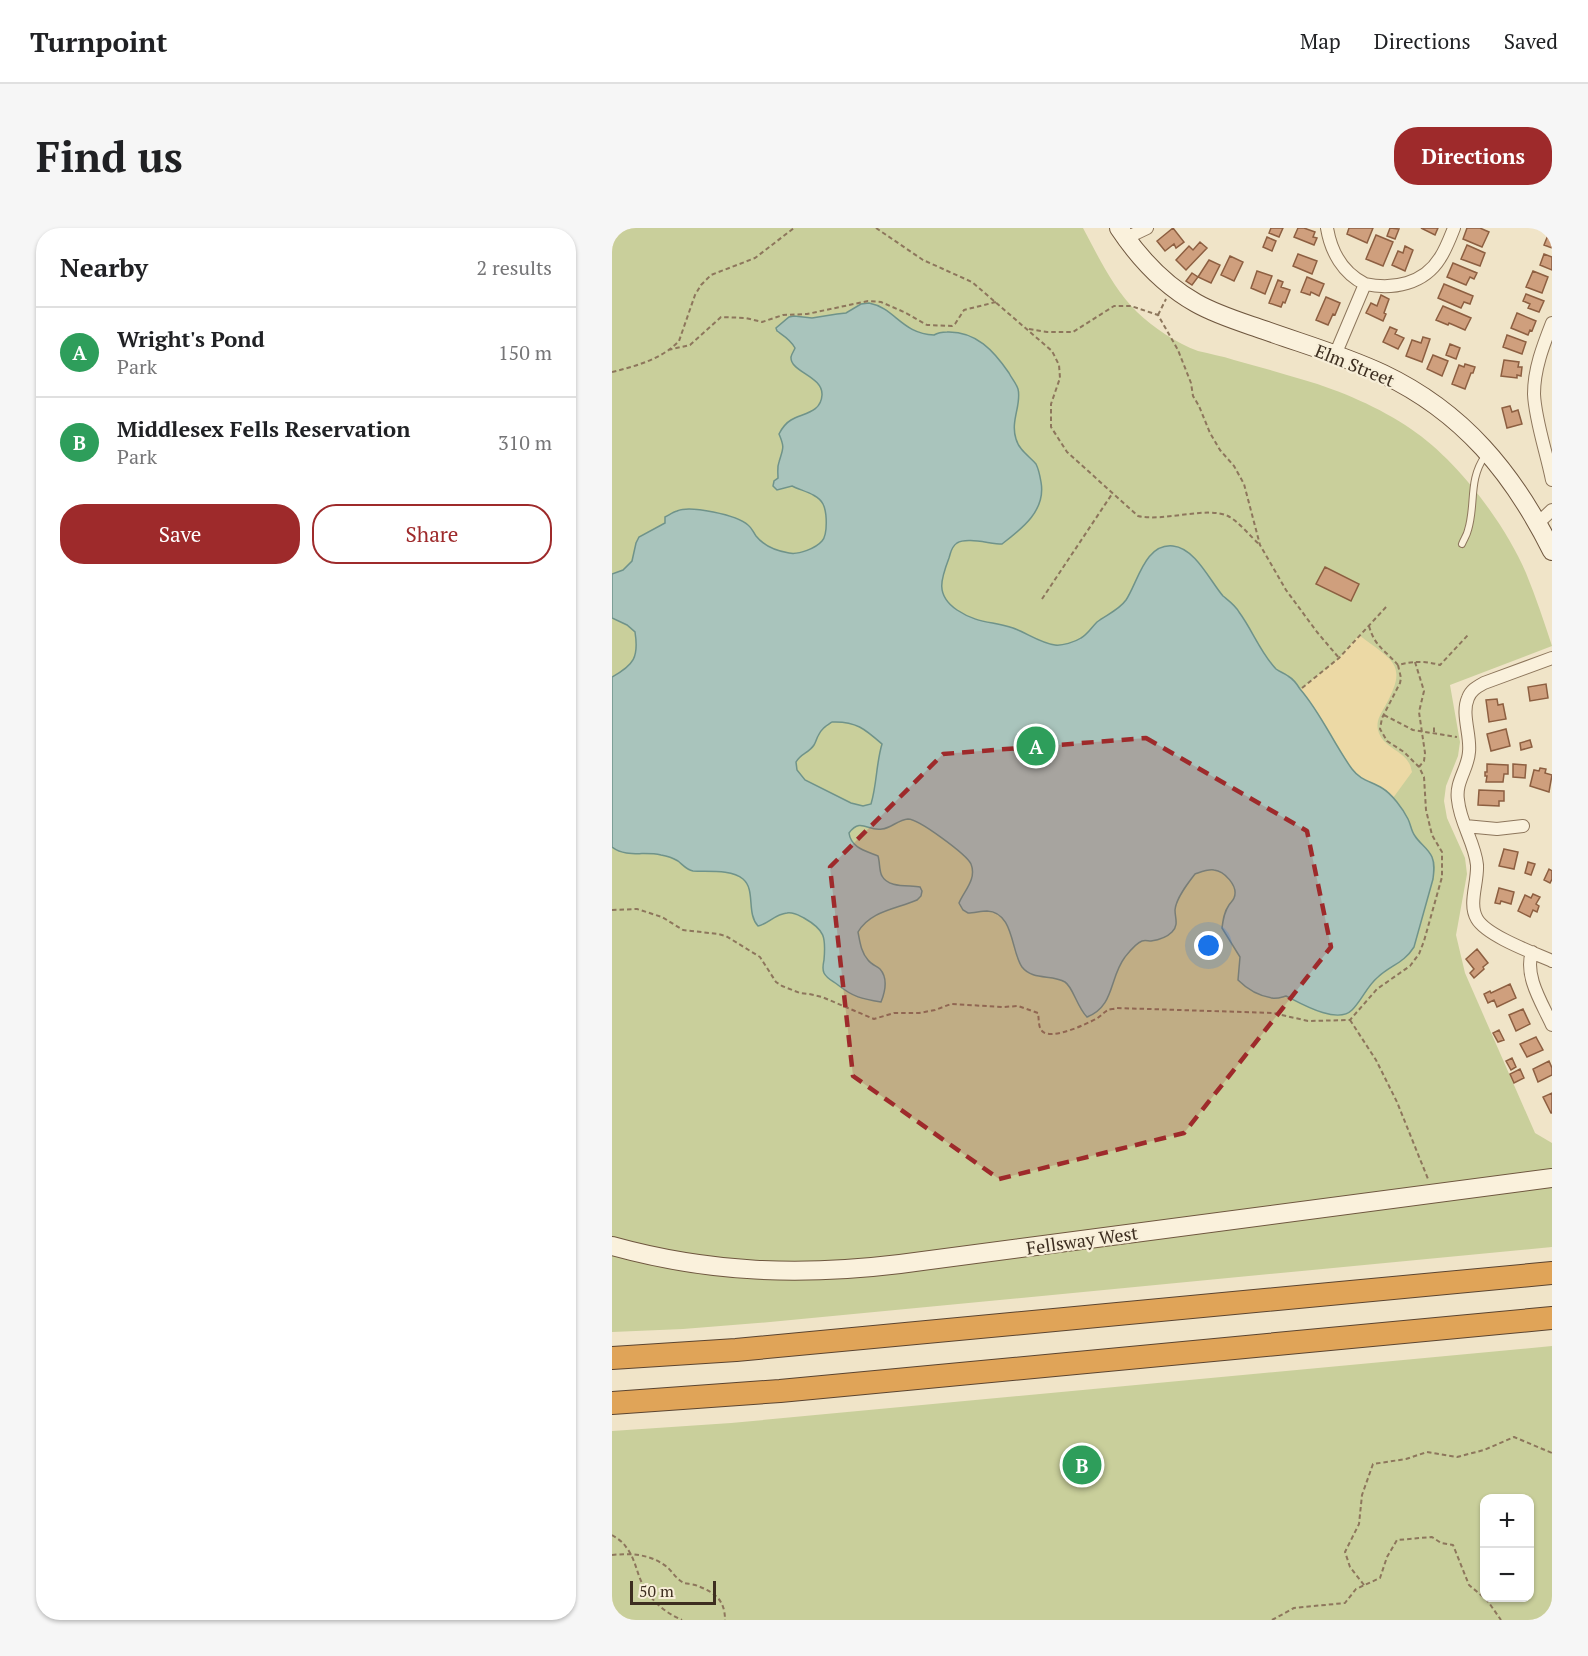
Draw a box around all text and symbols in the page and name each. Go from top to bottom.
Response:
text: Turnpoint [30,23,168,60]
text: Map [1300,27,1341,55]
text: Directions [1374,27,1471,55]
text: Saved [1504,27,1558,55]
button: Directions [1394,127,1552,185]
text: Find us [36,128,183,184]
text: Nearby [60,250,148,284]
text: 2 results [477,254,552,281]
text: Wright's Pond [117,324,265,353]
street label: Elm Street [1312,338,1399,392]
text: A [72,339,87,366]
text: 150 m [498,339,552,366]
text: Park [117,353,157,380]
text: Middlesex Fells Reservation [117,414,410,443]
text: B [73,429,86,456]
text: 310 m [498,429,552,456]
text: Park [117,443,157,470]
button: Save [60,504,300,564]
button: Share [312,504,552,564]
pin: A [1016,724,1056,768]
your location [1194,931,1223,960]
street label: Fellsway West [1025,1220,1140,1260]
pin: B [1062,1442,1102,1488]
map controls [1480,1494,1534,1602]
button: + [1480,1494,1534,1548]
button: − [1480,1548,1534,1602]
scale bar [630,1578,716,1606]
text: 50 m [639,1580,674,1602]

